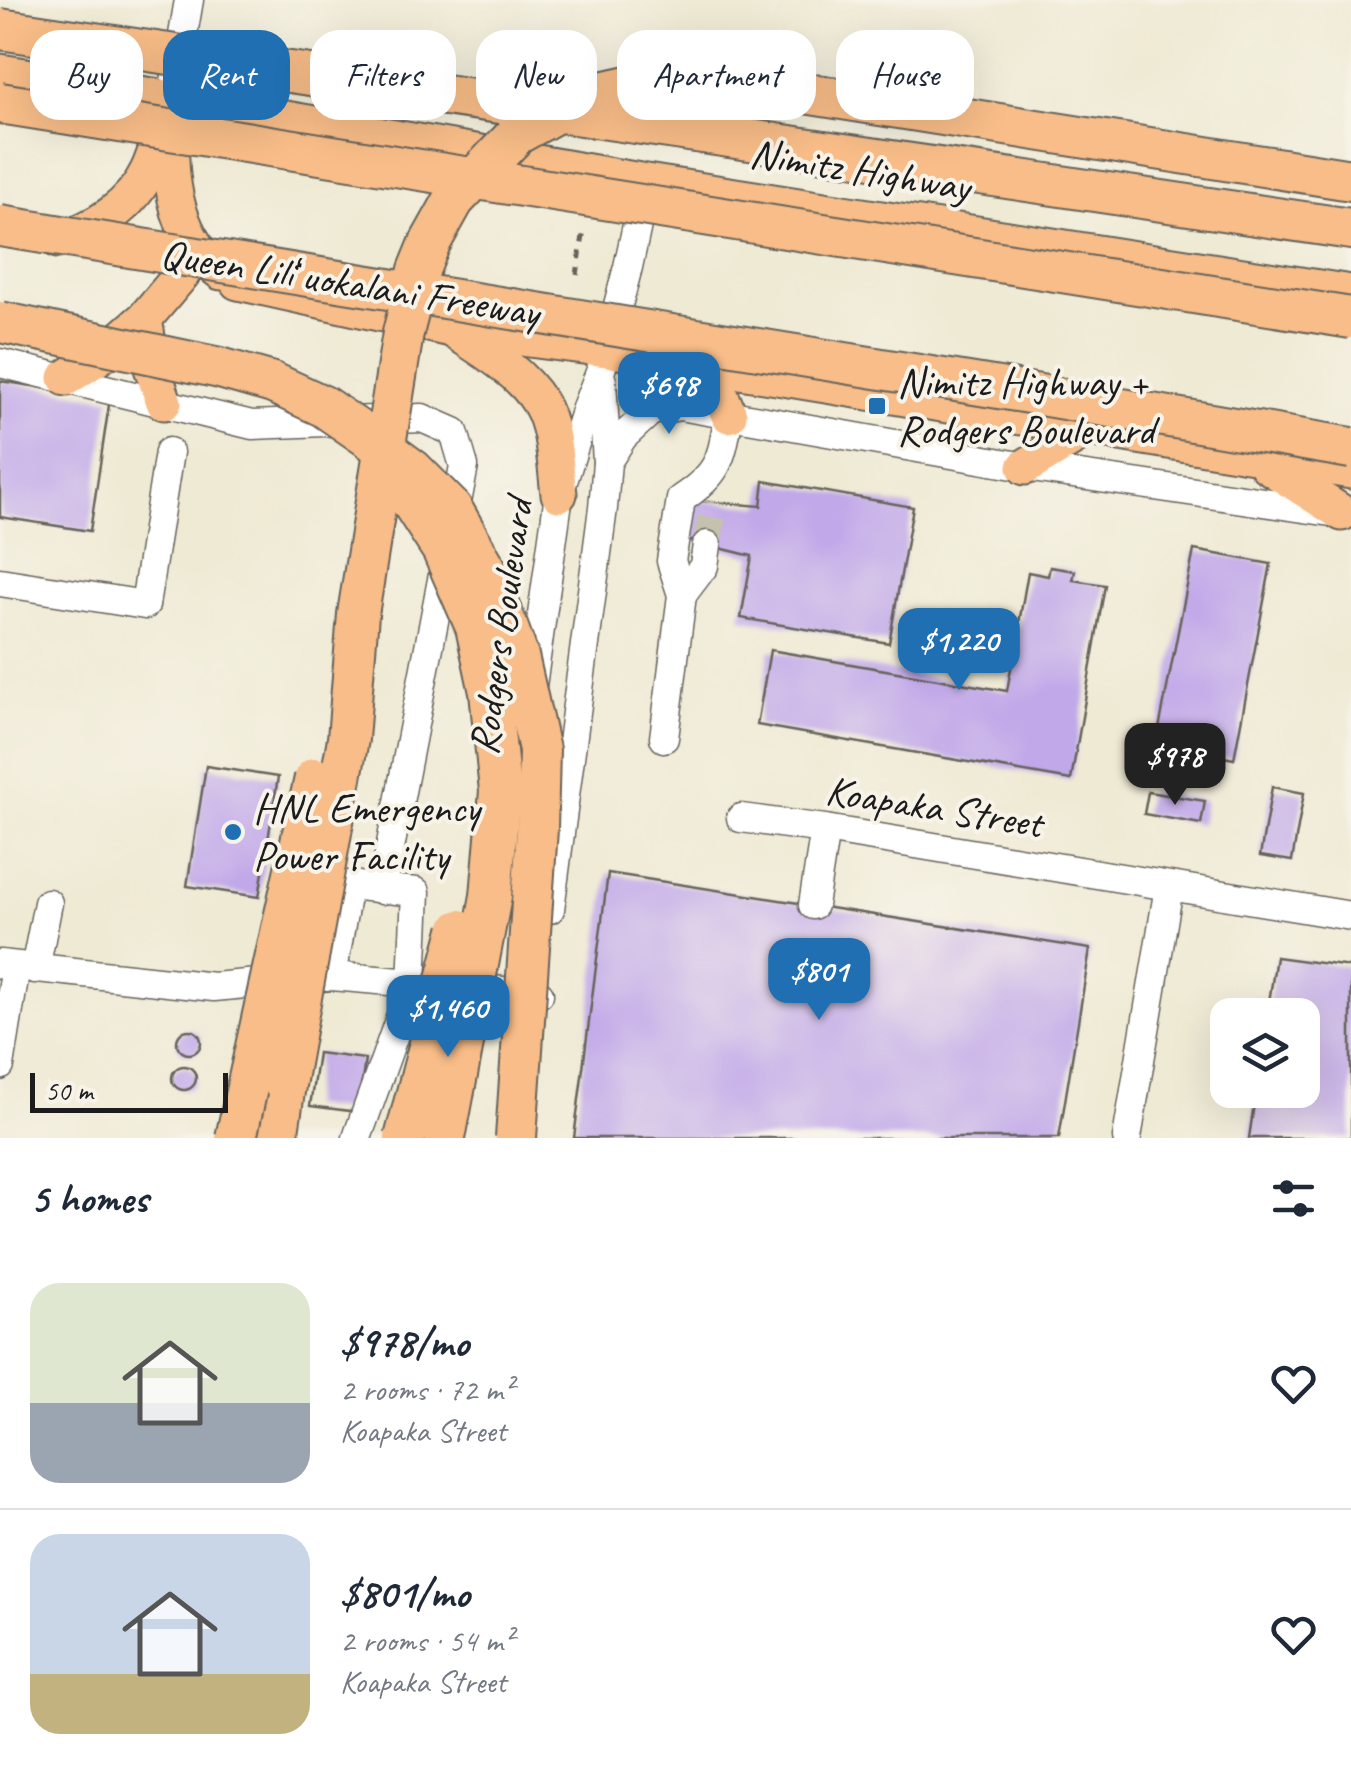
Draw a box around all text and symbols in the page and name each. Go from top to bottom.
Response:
chip: Buy [30,30,143,120]
chip: Rent [163,30,290,120]
chip: Filters [310,30,456,120]
chip: New [476,30,597,120]
chip: Apartment [617,30,816,120]
chip: House [836,30,974,120]
street label: Nimitz Highway [746,126,977,214]
street label: Queen Liliʻuokalani Freeway [157,227,547,340]
pin: $698 [610,352,728,437]
place label: Nimitz Highway + Rodgers Boulevard [897,356,1161,457]
text: $698 [640,364,698,405]
marker: Nimitz Highway + Rodgers Boulevard [866,395,888,417]
street label: Rodgers Boulevard [457,489,546,758]
pin: $1,220 [878,608,1040,693]
text: $1,220 [920,620,998,661]
pin: $978 [1116,723,1234,808]
text: $978 [1146,735,1204,776]
street label: Koapaka Street [822,764,1050,851]
place label: HNL Emergency Power Facility [253,782,483,883]
marker: HNL Emergency Power Facility [222,821,244,843]
pin: $801 [760,938,878,1023]
text: $801 [790,950,848,991]
pin: $1,460 [367,975,529,1060]
text: $1,460 [408,987,488,1028]
map controls [1210,998,1320,1108]
button: layers [1210,998,1320,1108]
scale bar [30,1068,228,1112]
text: 50 m [45,1073,93,1108]
icon: filters [1266,1171,1321,1226]
text: 5 homes [30,1172,148,1225]
text: $978/mo [340,1316,469,1369]
icon: home [110,1323,230,1443]
icon: heart [1266,1356,1321,1411]
text: 2 rooms · 72 m² [340,1369,513,1410]
text: Koapaka Street [340,1410,506,1451]
text: $801/mo [340,1567,469,1620]
icon: home [110,1574,230,1694]
icon: heart [1266,1607,1321,1662]
text: 2 rooms · 54 m² [340,1620,513,1661]
text: Koapaka Street [340,1661,506,1702]

